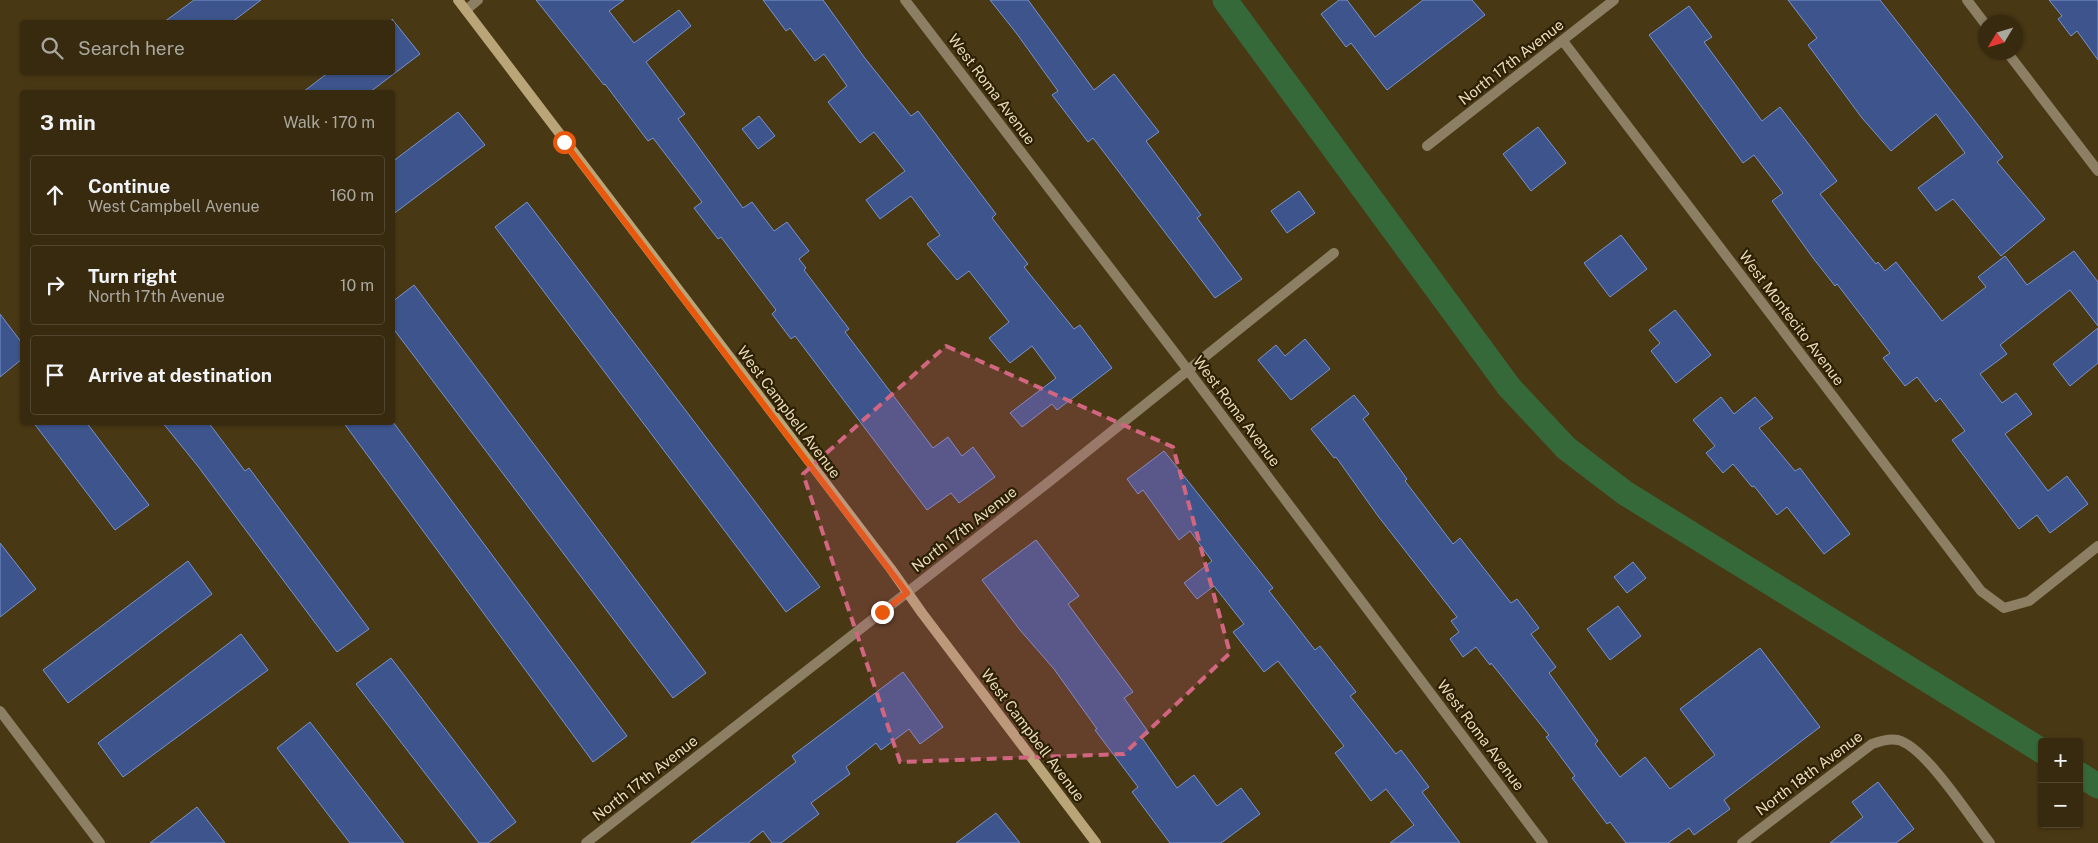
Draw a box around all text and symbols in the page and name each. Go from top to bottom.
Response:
north arrow [1978,15,2023,60]
street label: North 17th Avenue [1455,16,1567,108]
search box [20,20,395,75]
street label: West Roma Avenue [945,30,1039,148]
icon: search [38,34,66,62]
text: Search here [78,37,185,59]
text: 3 min [40,110,96,135]
text: Walk · 170 m [283,113,375,132]
route start [553,131,576,154]
text: Continue [88,175,170,197]
icon: ahead [41,181,69,209]
text: 160 m [330,186,374,205]
text: West Campbell Avenue [88,197,260,216]
street label: West Montecito Avenue [1736,247,1848,389]
text: Turn right [88,265,177,287]
icon: right [41,271,69,299]
text: 10 m [340,276,374,295]
text: North 17th Avenue [88,287,225,306]
street label: West Campbell Avenue [734,343,844,481]
street label: West Roma Avenue [1190,352,1284,470]
icon: arrive [41,361,69,389]
text: Arrive at destination [88,364,272,386]
street label: North 17th Avenue [908,483,1020,575]
route end [871,601,894,624]
street label: West Campbell Avenue [978,666,1088,804]
street label: West Roma Avenue [1434,676,1528,794]
street label: North 18th Avenue [1752,727,1866,819]
street label: North 17th Avenue [589,732,701,824]
map controls [2038,738,2083,828]
button: + [2038,738,2083,783]
button: − [2038,783,2083,828]

